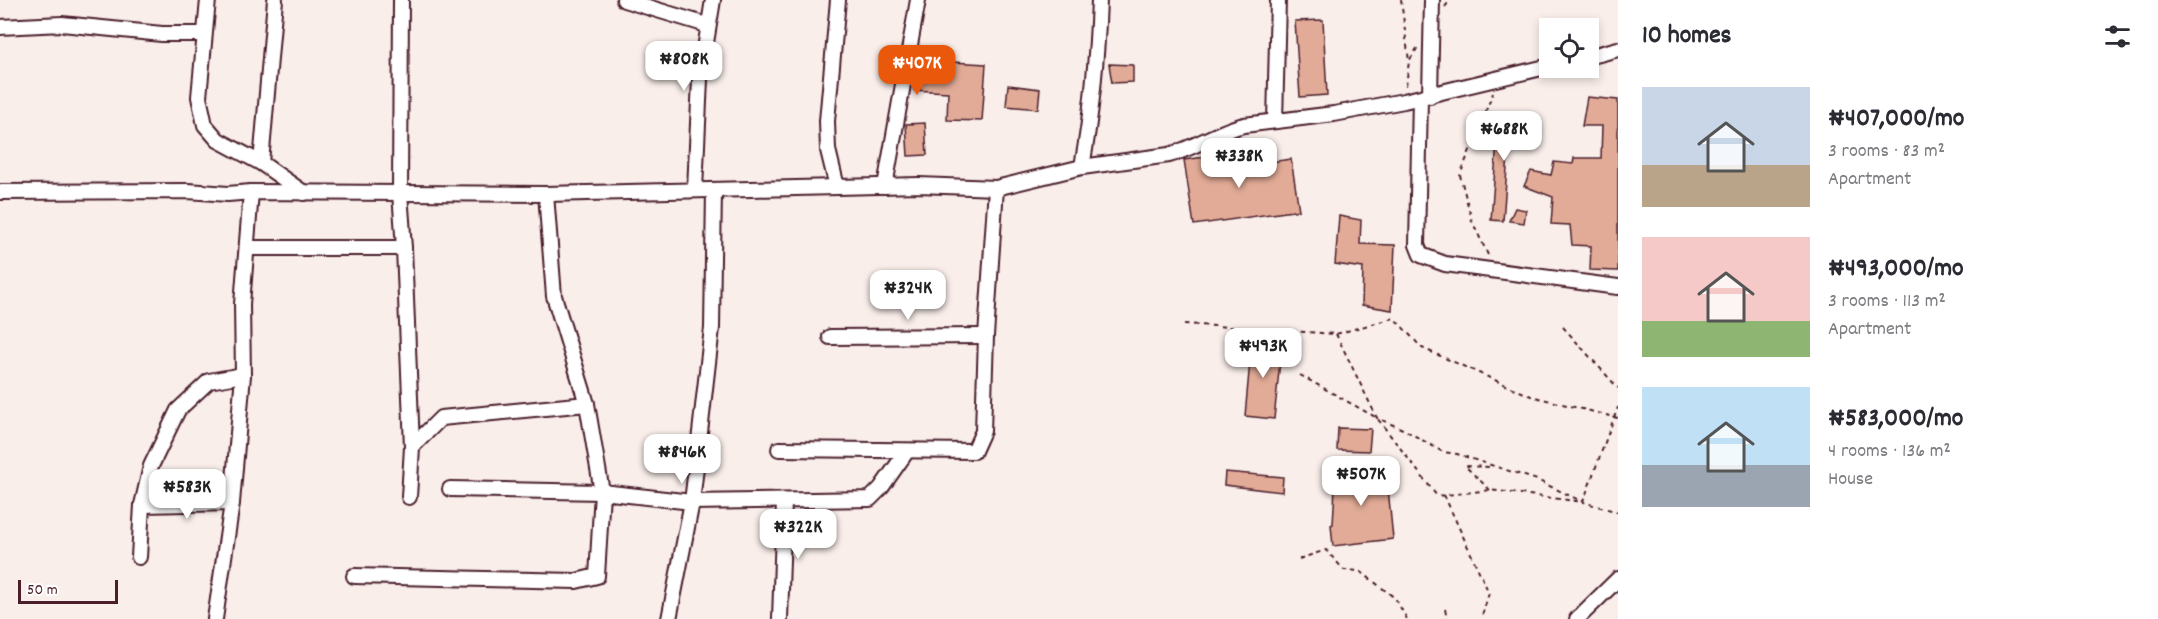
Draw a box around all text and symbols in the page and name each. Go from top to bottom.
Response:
map controls [1539,18,1599,78]
button: locate [1539,18,1599,78]
text: 10 homes [1642,18,1732,55]
icon: filters [2101,20,2134,53]
pin: ₦808K [642,41,726,92]
pin: ₦407K [875,45,959,96]
text: ₦808K [659,46,709,74]
text: ₦407K [892,50,942,78]
text: ₦407,000/mo [1828,101,1964,138]
pin: ₦688K [1462,111,1546,162]
icon: home [1690,111,1762,183]
text: ₦688K [1480,116,1528,144]
pin: ₦338K [1197,138,1281,189]
text: 3 rooms · 83 m² [1828,138,1945,166]
text: ₦338K [1215,143,1263,171]
text: Apartment [1828,166,1911,194]
text: ₦493,000/mo [1828,251,1964,288]
icon: home [1690,261,1762,333]
pin: ₦324K [866,270,950,321]
text: ₦324K [884,275,932,303]
text: 3 rooms · 113 m² [1828,288,1946,316]
text: Apartment [1828,316,1911,344]
pin: ₦493K [1221,328,1305,379]
text: ₦493K [1239,333,1287,361]
text: ₦583,000/mo [1828,401,1963,438]
icon: home [1690,411,1762,483]
pin: ₦846K [640,434,724,485]
text: 4 rooms · 136 m² [1828,438,1951,466]
text: ₦846K [658,439,706,467]
pin: ₦507K [1319,456,1403,507]
text: ₦507K [1336,461,1386,489]
text: House [1828,466,1873,494]
pin: ₦583K [145,469,229,520]
text: ₦583K [163,474,211,502]
pin: ₦322K [756,509,840,560]
text: ₦322K [774,514,822,542]
scale bar [18,577,118,604]
text: 50 m [27,579,58,602]

